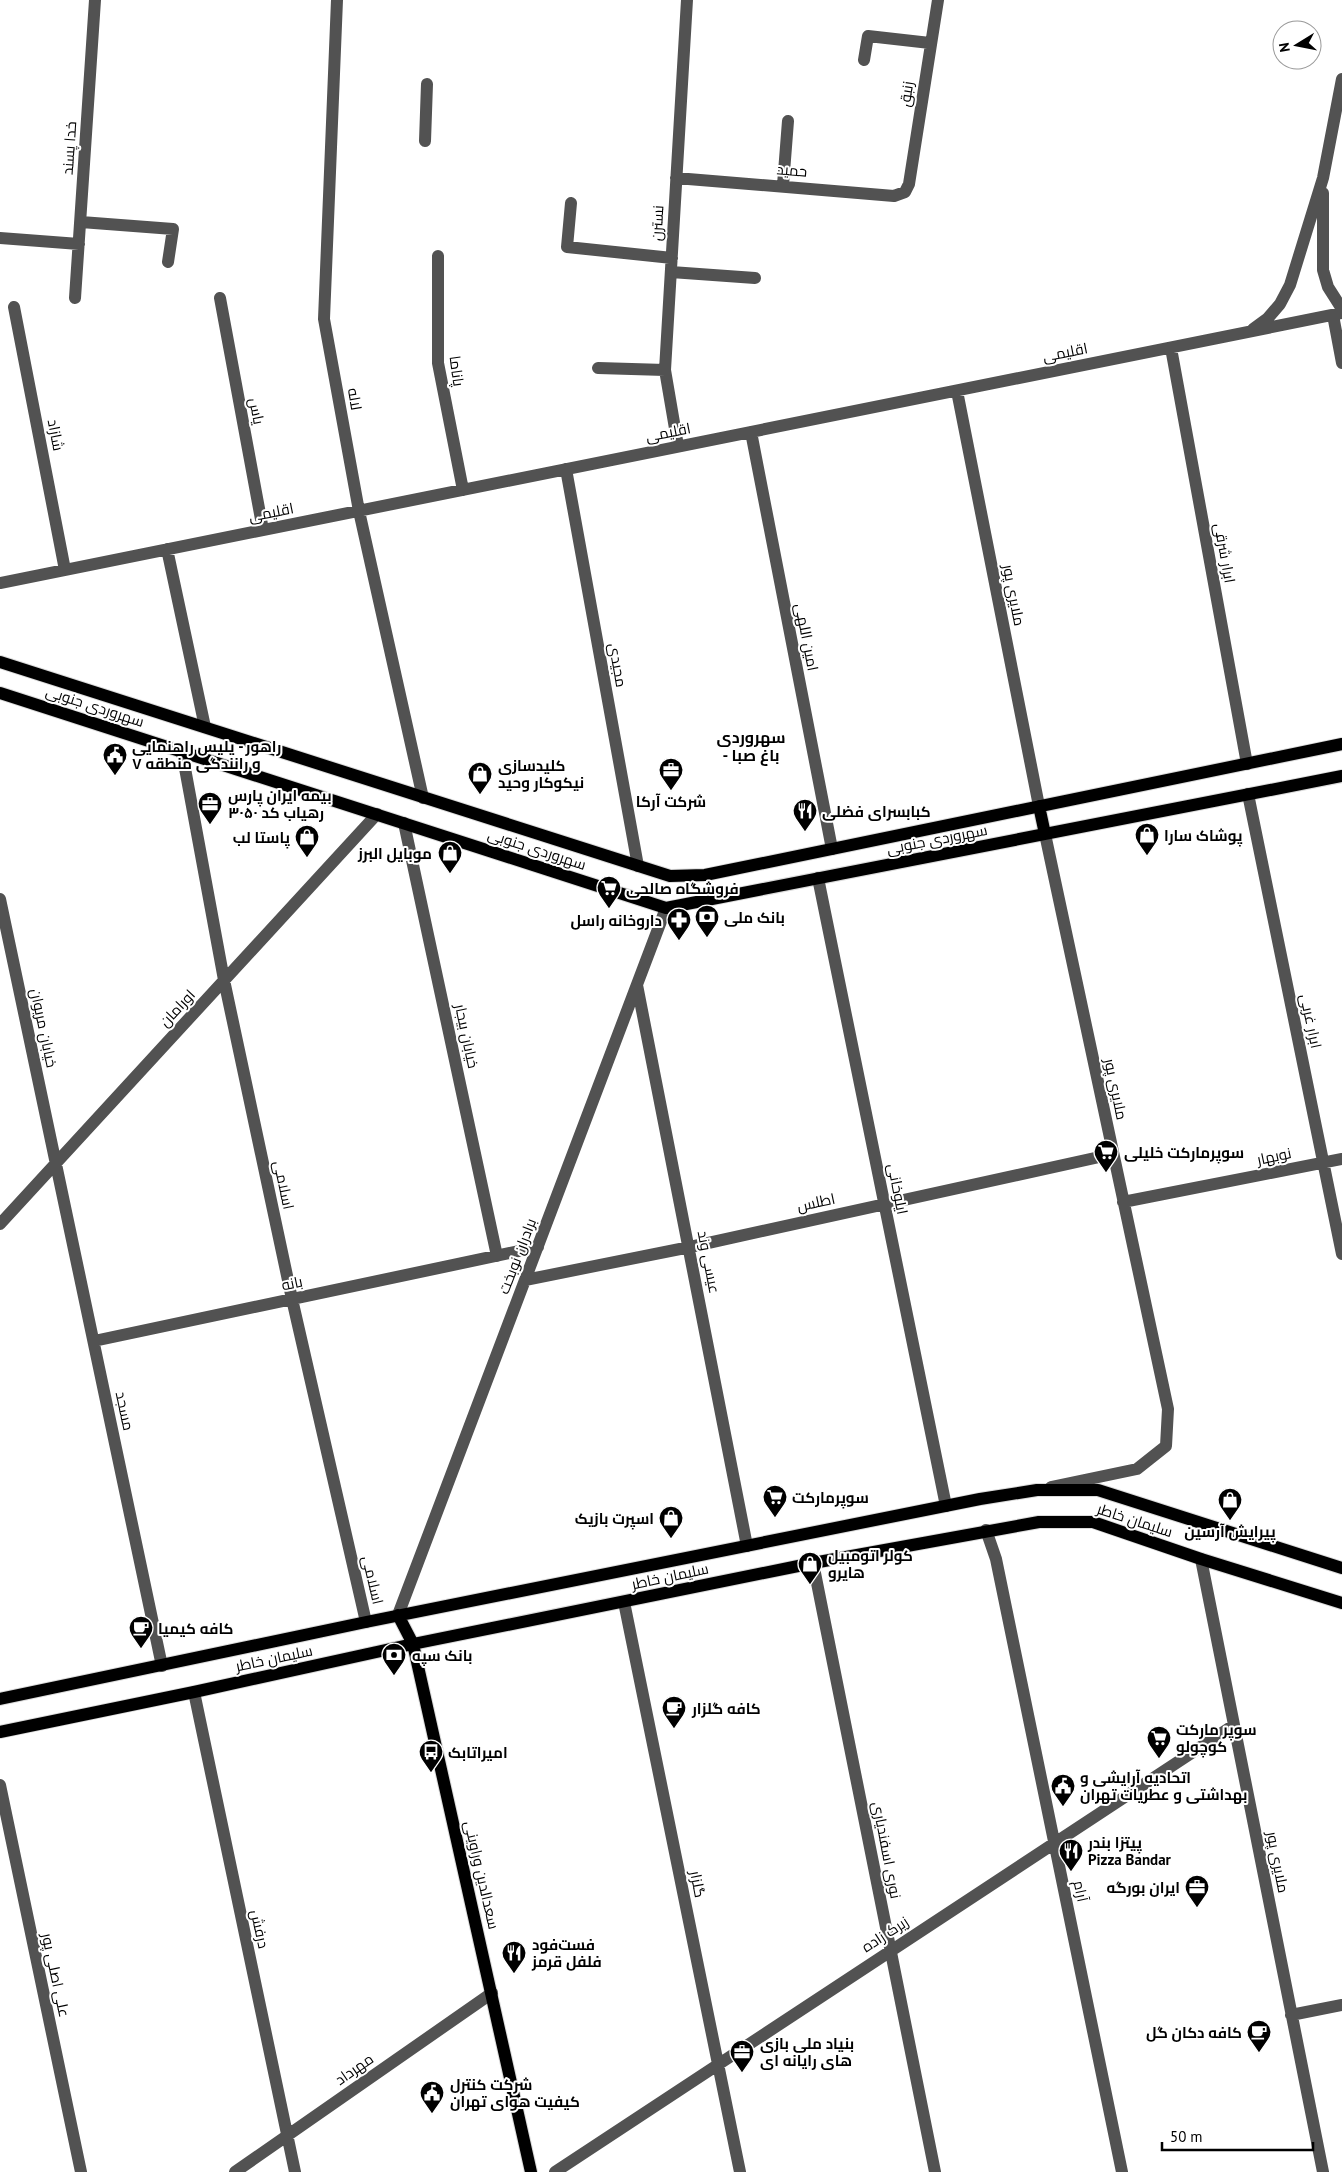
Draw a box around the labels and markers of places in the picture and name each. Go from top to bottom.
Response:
place label: راهور - پلیس راهنمایی و رانندگی منطقه ۷ [132,737,281,773]
public building icon: راهور - پلیس راهنمایی و رانندگی منطقه ۷ [102,742,128,776]
place label: کلیدسازی نیکوکار وحید [498,756,584,792]
office icon: شرکت آرکا [658,757,684,791]
shop icon: کلیدسازی نیکوکار وحید [467,761,493,795]
place label: بیمه ایران پارس رهیاب کد ۳۰۵۰ [228,786,332,822]
office icon: بیمه ایران پارس رهیاب کد ۳۰۵۰ [197,791,223,825]
place label: شرکت آرکا [636,792,706,811]
restaurant icon: کبابسرای فضلی [792,798,818,832]
place label: کبابسرای فضلی [822,802,931,821]
shop icon: پوشاک سارا [1134,822,1160,856]
shop icon: پاستا لب [294,824,320,858]
place label: پوشاک سارا [1164,826,1243,847]
place label: پاستا لب [233,828,291,849]
shop icon: موبایل البرز [437,840,463,874]
place label: موبایل البرز [357,844,432,863]
supermarket icon: فروشگاه صالحی [596,875,622,909]
place label: فروشگاه صالحی [626,879,739,898]
bank icon: بانک ملی [694,904,720,938]
pharmacy icon: داروخانه راسل [666,907,692,941]
place label: بانک ملی [724,908,785,927]
place label: داروخانه راسل [571,911,662,930]
supermarket icon: سوپرمارکت خلیلی [1093,1139,1119,1173]
place label: سوپرمارکت خلیلی [1124,1143,1244,1164]
supermarket icon: سوپرمارکت [762,1484,788,1518]
shop icon: پیرایش آرسین [1217,1487,1243,1521]
place label: سوپرمارکت [792,1488,869,1509]
shop icon: اسپرت بازیک [658,1505,684,1539]
place label: اسپرت بازیک [575,1509,654,1530]
place label: پیرایش آرسین [1184,1522,1276,1543]
place label: کولر اتومبیل هایرو [828,1546,913,1582]
shop icon: کولر اتومبیل هایرو [797,1551,823,1585]
cafe icon: کافه کیمیا [128,1615,154,1649]
place label: کافه کیمیا [158,1619,233,1638]
bank icon: بانک سپه [381,1642,407,1676]
place label: بانک سپه [412,1646,472,1666]
cafe icon: کافه گلزار [661,1695,687,1729]
place label: کافه گلزار [691,1699,761,1718]
place label: سوپر مارکت کوچولو [1176,1720,1257,1758]
supermarket icon: سوپر مارکت کوچولو [1146,1725,1172,1759]
bus stop icon: امیراتابک [418,1739,444,1773]
place label: امیراتابک [448,1743,508,1762]
place label: اتحادیه آرایشی و بهداشتی و عطریات تهران [1080,1768,1248,1804]
public building icon: اتحادیه آرایشی و بهداشتی و عطریات تهران [1050,1773,1076,1807]
place label: پیتزا بندر Pizza Bandar [1087,1833,1172,1869]
restaurant icon: پیتزا بندر Pizza Bandar [1058,1838,1084,1872]
office icon: ایران بورگه [1184,1874,1210,1908]
place label: ایران بورگه [1106,1878,1180,1897]
place label: فست‌فود فلفل قرمز [531,1935,602,1971]
restaurant icon: فست‌فود فلفل قرمز [501,1940,527,1974]
cafe icon: کافه دکان گل [1246,2019,1272,2053]
place label: کافه دکان گل [1146,2023,1242,2042]
place label: بنیاد ملی بازی های رایانه ای [760,2034,854,2070]
office icon: بنیاد ملی بازی های رایانه ای [729,2039,755,2073]
place label: شرکت کنترل کیفیت هوای تهران [450,2075,580,2111]
public building icon: شرکت کنترل کیفیت هوای تهران [419,2080,445,2114]

